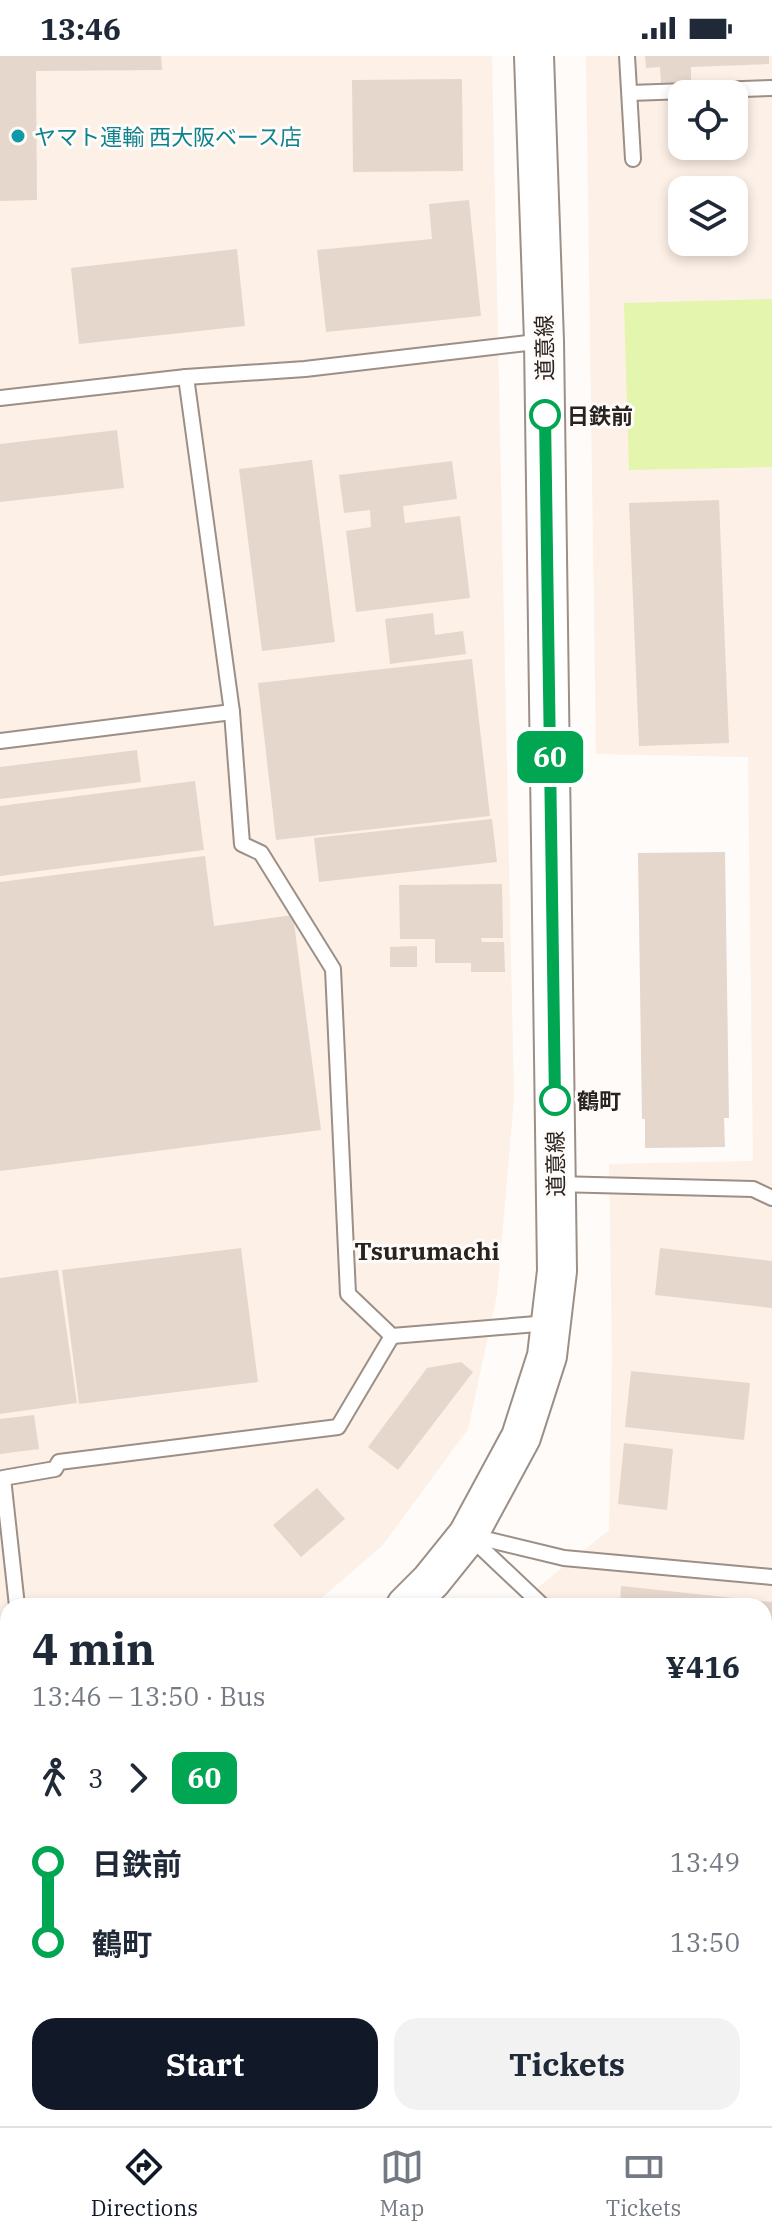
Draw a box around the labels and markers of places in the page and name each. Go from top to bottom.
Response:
place label: ヤマト運輸 西大阪ベース店 [34,122,302,151]
marker: ヤマト運輸 西大阪ベース店 [9,127,27,145]
marker: 日鉄前 [530,400,560,430]
place label: 日鉄前 [567,401,633,430]
marker: 鶴町 [540,1085,570,1115]
place label: 鶴町 [577,1086,621,1115]

